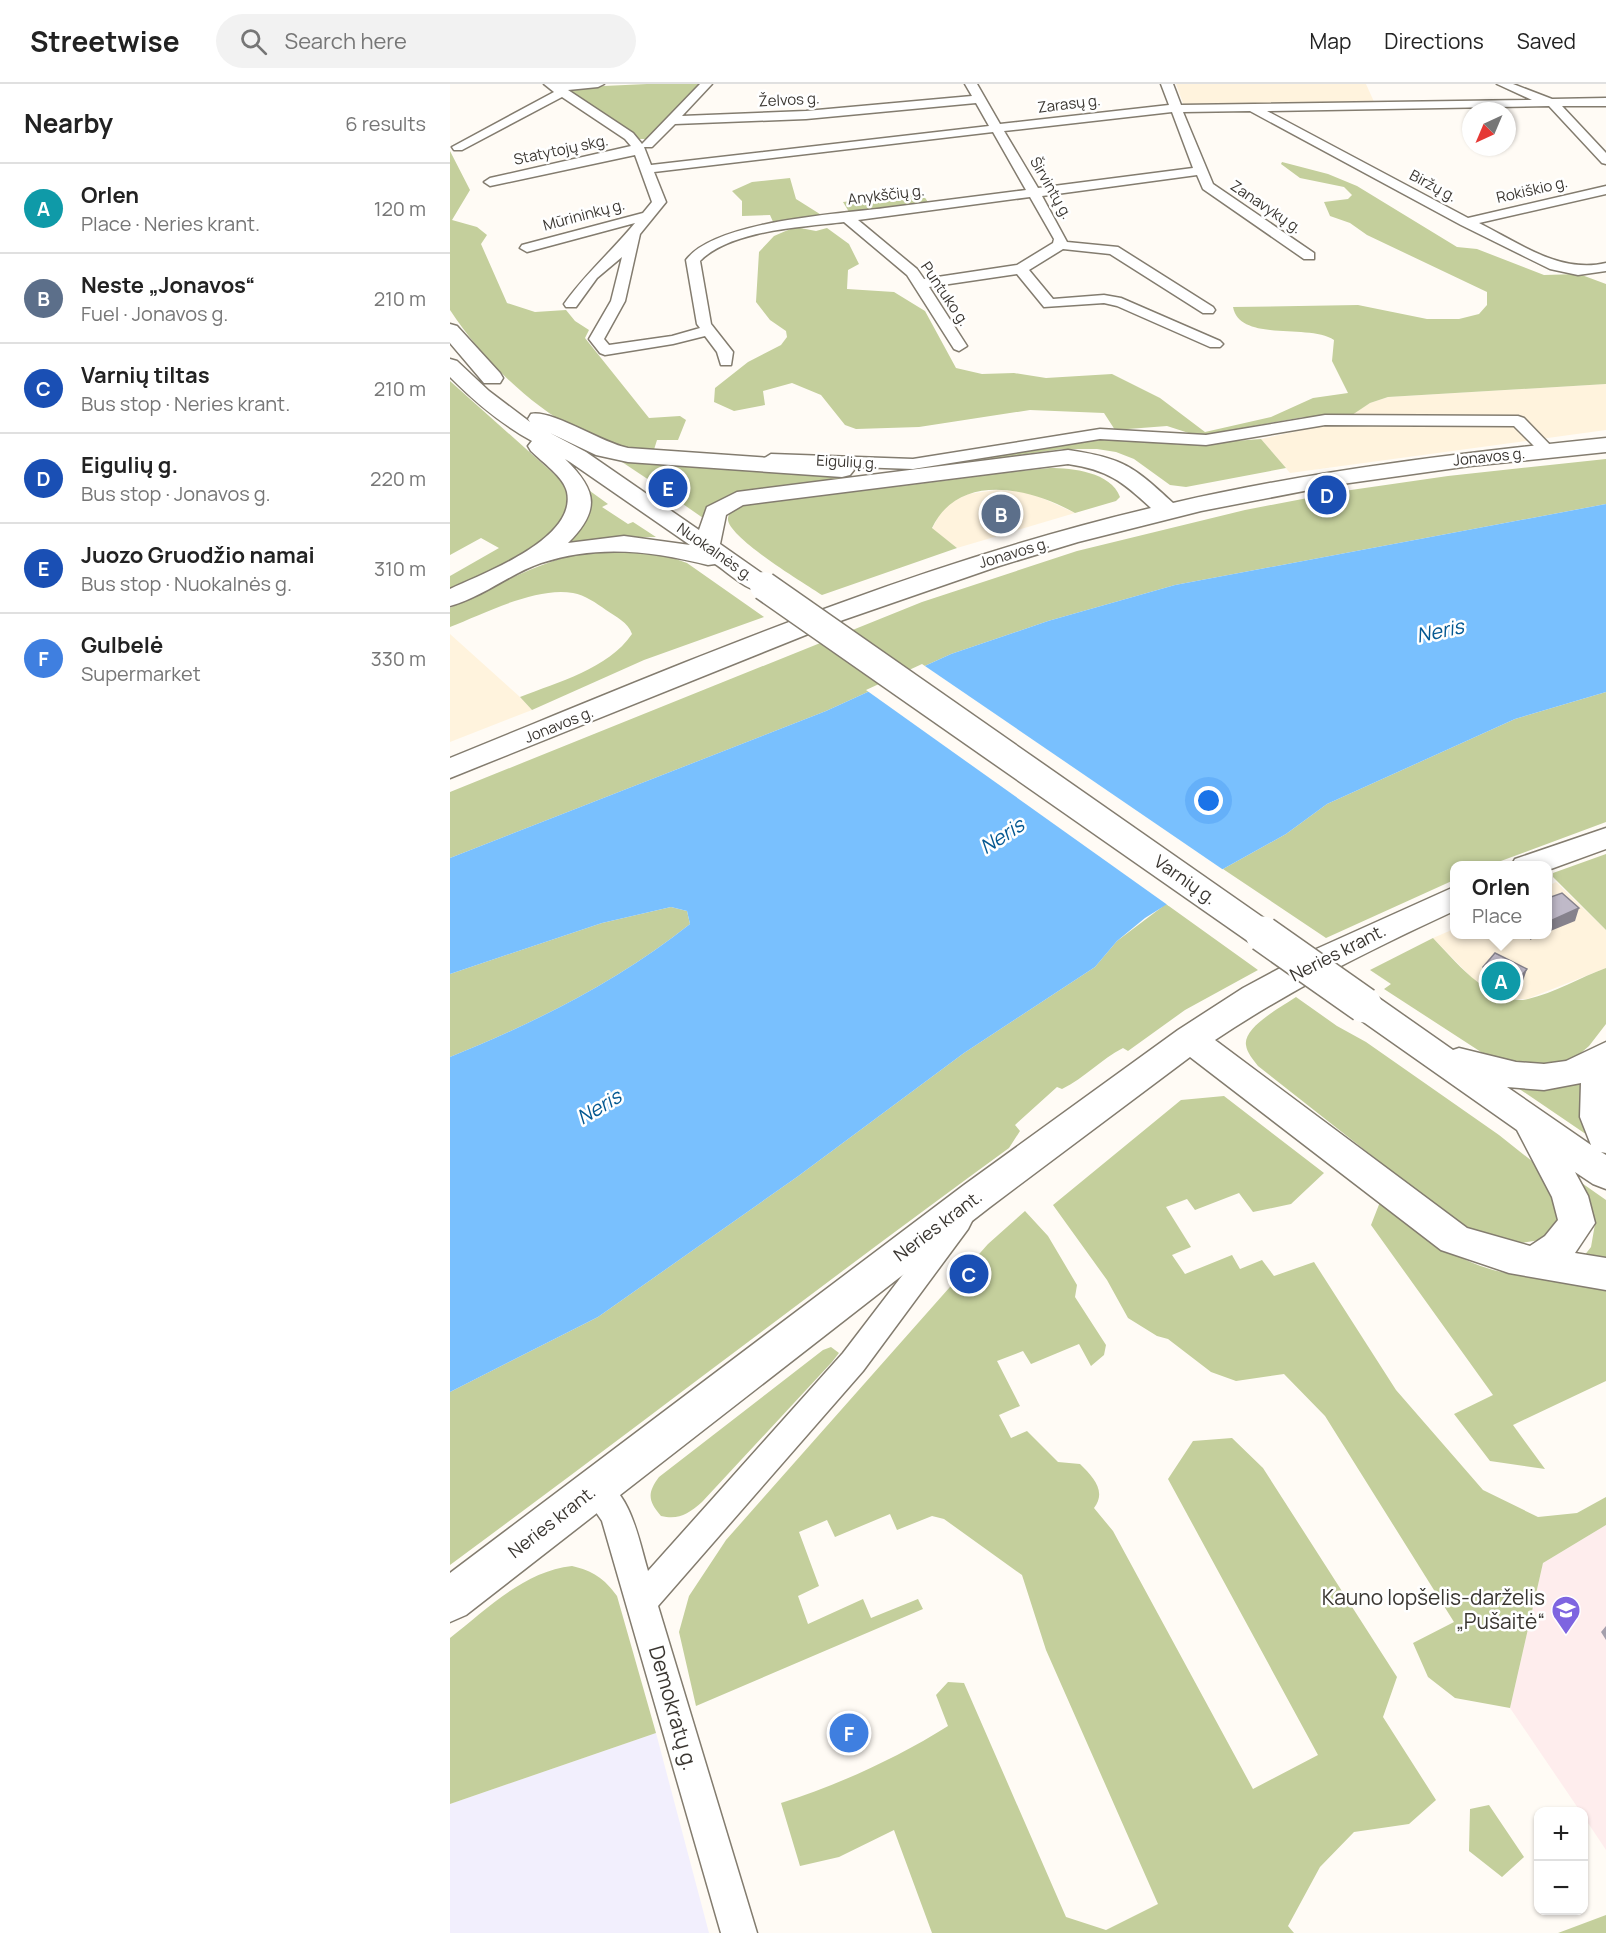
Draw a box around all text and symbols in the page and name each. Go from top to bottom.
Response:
search box [216,14,636,68]
text: Streetwise [30,22,180,60]
icon: search [237,25,270,58]
text: Search here [285,26,407,56]
text: Map [1310,27,1351,55]
text: Directions [1384,27,1484,55]
text: Saved [1517,27,1576,55]
street label: Želvos g. [758,87,820,112]
street label: Zarasų g. [1036,89,1102,118]
north arrow [1462,102,1516,156]
text: Nearby [24,105,113,141]
text: 6 results [345,110,426,137]
street label: Statytojų skg. [512,129,610,170]
street label: Širvintų g. [1025,153,1078,223]
street label: Biržų g. [1406,164,1461,207]
street label: Rokiškio g. [1494,171,1570,208]
street label: Zanavykų g. [1226,175,1306,238]
street label: Anykščių g. [846,179,926,210]
text: Orlen [81,180,139,210]
street label: Mūrininkų g. [541,194,627,236]
text: A [37,195,50,222]
text: 120 m [374,195,426,222]
text: Place · Neries krant. [81,210,260,237]
street label: Puntuko g. [916,257,975,330]
text: Neste „Jonavos“ [81,270,255,300]
text: B [37,285,50,312]
text: 210 m [374,285,426,312]
text: Fuel · Jonavos g. [81,300,228,327]
text: Varnių tiltas [81,360,210,390]
text: C [36,375,51,402]
text: 210 m [374,375,426,402]
text: Bus stop · Neries krant. [81,390,290,417]
street label: Jonavos g. [1452,442,1526,471]
street label: Eigulių g. [816,449,878,474]
text: Eigulių g. [81,450,178,480]
text: D [36,465,51,492]
text: 220 m [370,465,426,492]
pin: E [648,466,688,510]
pin: D [1308,472,1346,518]
text: Bus stop · Jonavos g. [81,480,271,507]
pin: B [982,492,1020,536]
street label: Nuokalnės g. [673,518,758,586]
street label: Jonavos g. [976,532,1052,573]
text: Juozo Gruodžio namai [81,540,315,570]
text: E [38,555,49,582]
text: 310 m [374,555,426,582]
text: Bus stop · Nuokalnės g. [81,570,292,597]
water label: Neris [1414,612,1468,649]
text: Gulbelė [81,630,163,660]
text: F [38,645,49,672]
text: 330 m [371,645,426,672]
text: Supermarket [81,660,201,687]
street label: Jonavos g. [521,701,596,748]
your location [1194,786,1223,815]
water label: Neris [974,810,1030,860]
street label: Varnių g. [1150,849,1222,909]
popup [1450,861,1552,939]
text: Orlen [1472,872,1530,902]
text: Place [1472,902,1522,929]
street label: Neries krant. [1285,918,1390,987]
pin: A [1482,958,1520,1004]
water label: Neris [571,1082,627,1130]
street label: Neries krant. [888,1184,986,1266]
pin: C [950,1252,988,1296]
street label: Neries krant. [503,1480,600,1563]
place label: Kauno lopšelis-darželis „Pušaitė“ [1322,1583,1545,1635]
school or university icon: Kauno lopšelis-darželis „Pušaitė“ [1550,1594,1582,1636]
street label: Demokratų g. [643,1642,705,1773]
pin: F [830,1710,868,1756]
map controls [1534,1807,1588,1915]
button: + [1534,1807,1588,1861]
button: − [1534,1861,1588,1915]

